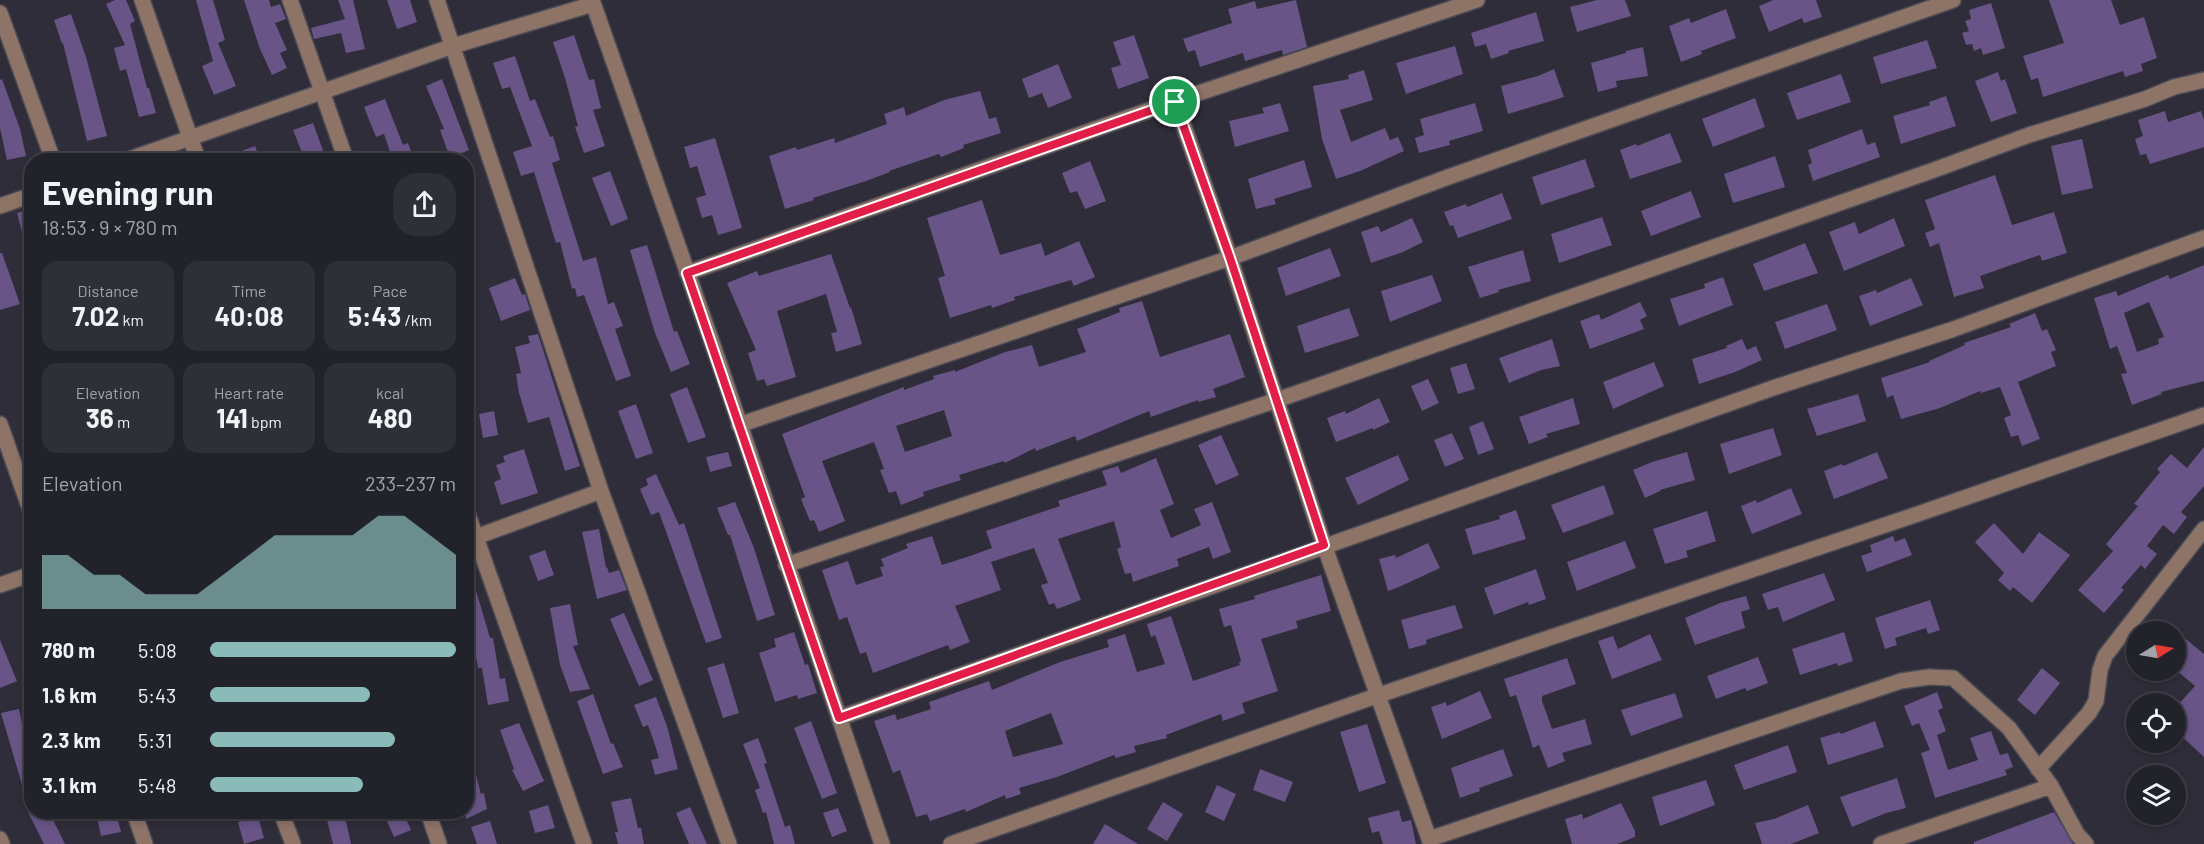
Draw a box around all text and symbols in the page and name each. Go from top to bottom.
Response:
pin [1149,76,1200,127]
icon: arrive [1158,85,1191,118]
text: Evening run [42,172,214,212]
button: share [393,173,456,236]
text: 18:53 · 9 × 780 m [42,215,178,239]
text: Distance [78,281,138,300]
text: Time [232,281,266,300]
text: Pace [373,281,407,300]
text: 7.02 [72,300,119,331]
text: 40:08 [215,300,283,331]
text: 5:43 [348,300,401,331]
text: km [119,310,144,329]
text: /km [401,310,432,329]
text: Elevation [76,383,140,402]
text: Heart rate [214,383,284,402]
text: kcal [376,383,404,402]
text: 36 [86,402,114,433]
text: 141 [216,402,248,433]
text: 480 [368,402,412,433]
text: m [114,412,130,431]
text: bpm [248,412,282,431]
text: Elevation [42,471,123,495]
text: 233–237 m [365,471,456,495]
north arrow [2126,621,2186,681]
map controls [2126,621,2186,825]
text: 780 m [42,638,95,662]
text: 5:08 [138,638,177,662]
text: 1.6 km [42,683,97,707]
text: 5:43 [138,683,176,707]
button: locate [2126,693,2186,753]
text: 2.3 km [42,728,101,752]
text: 5:31 [138,728,172,752]
button: layers [2126,765,2186,825]
text: 3.1 km [42,773,97,797]
text: 5:48 [138,773,177,797]

